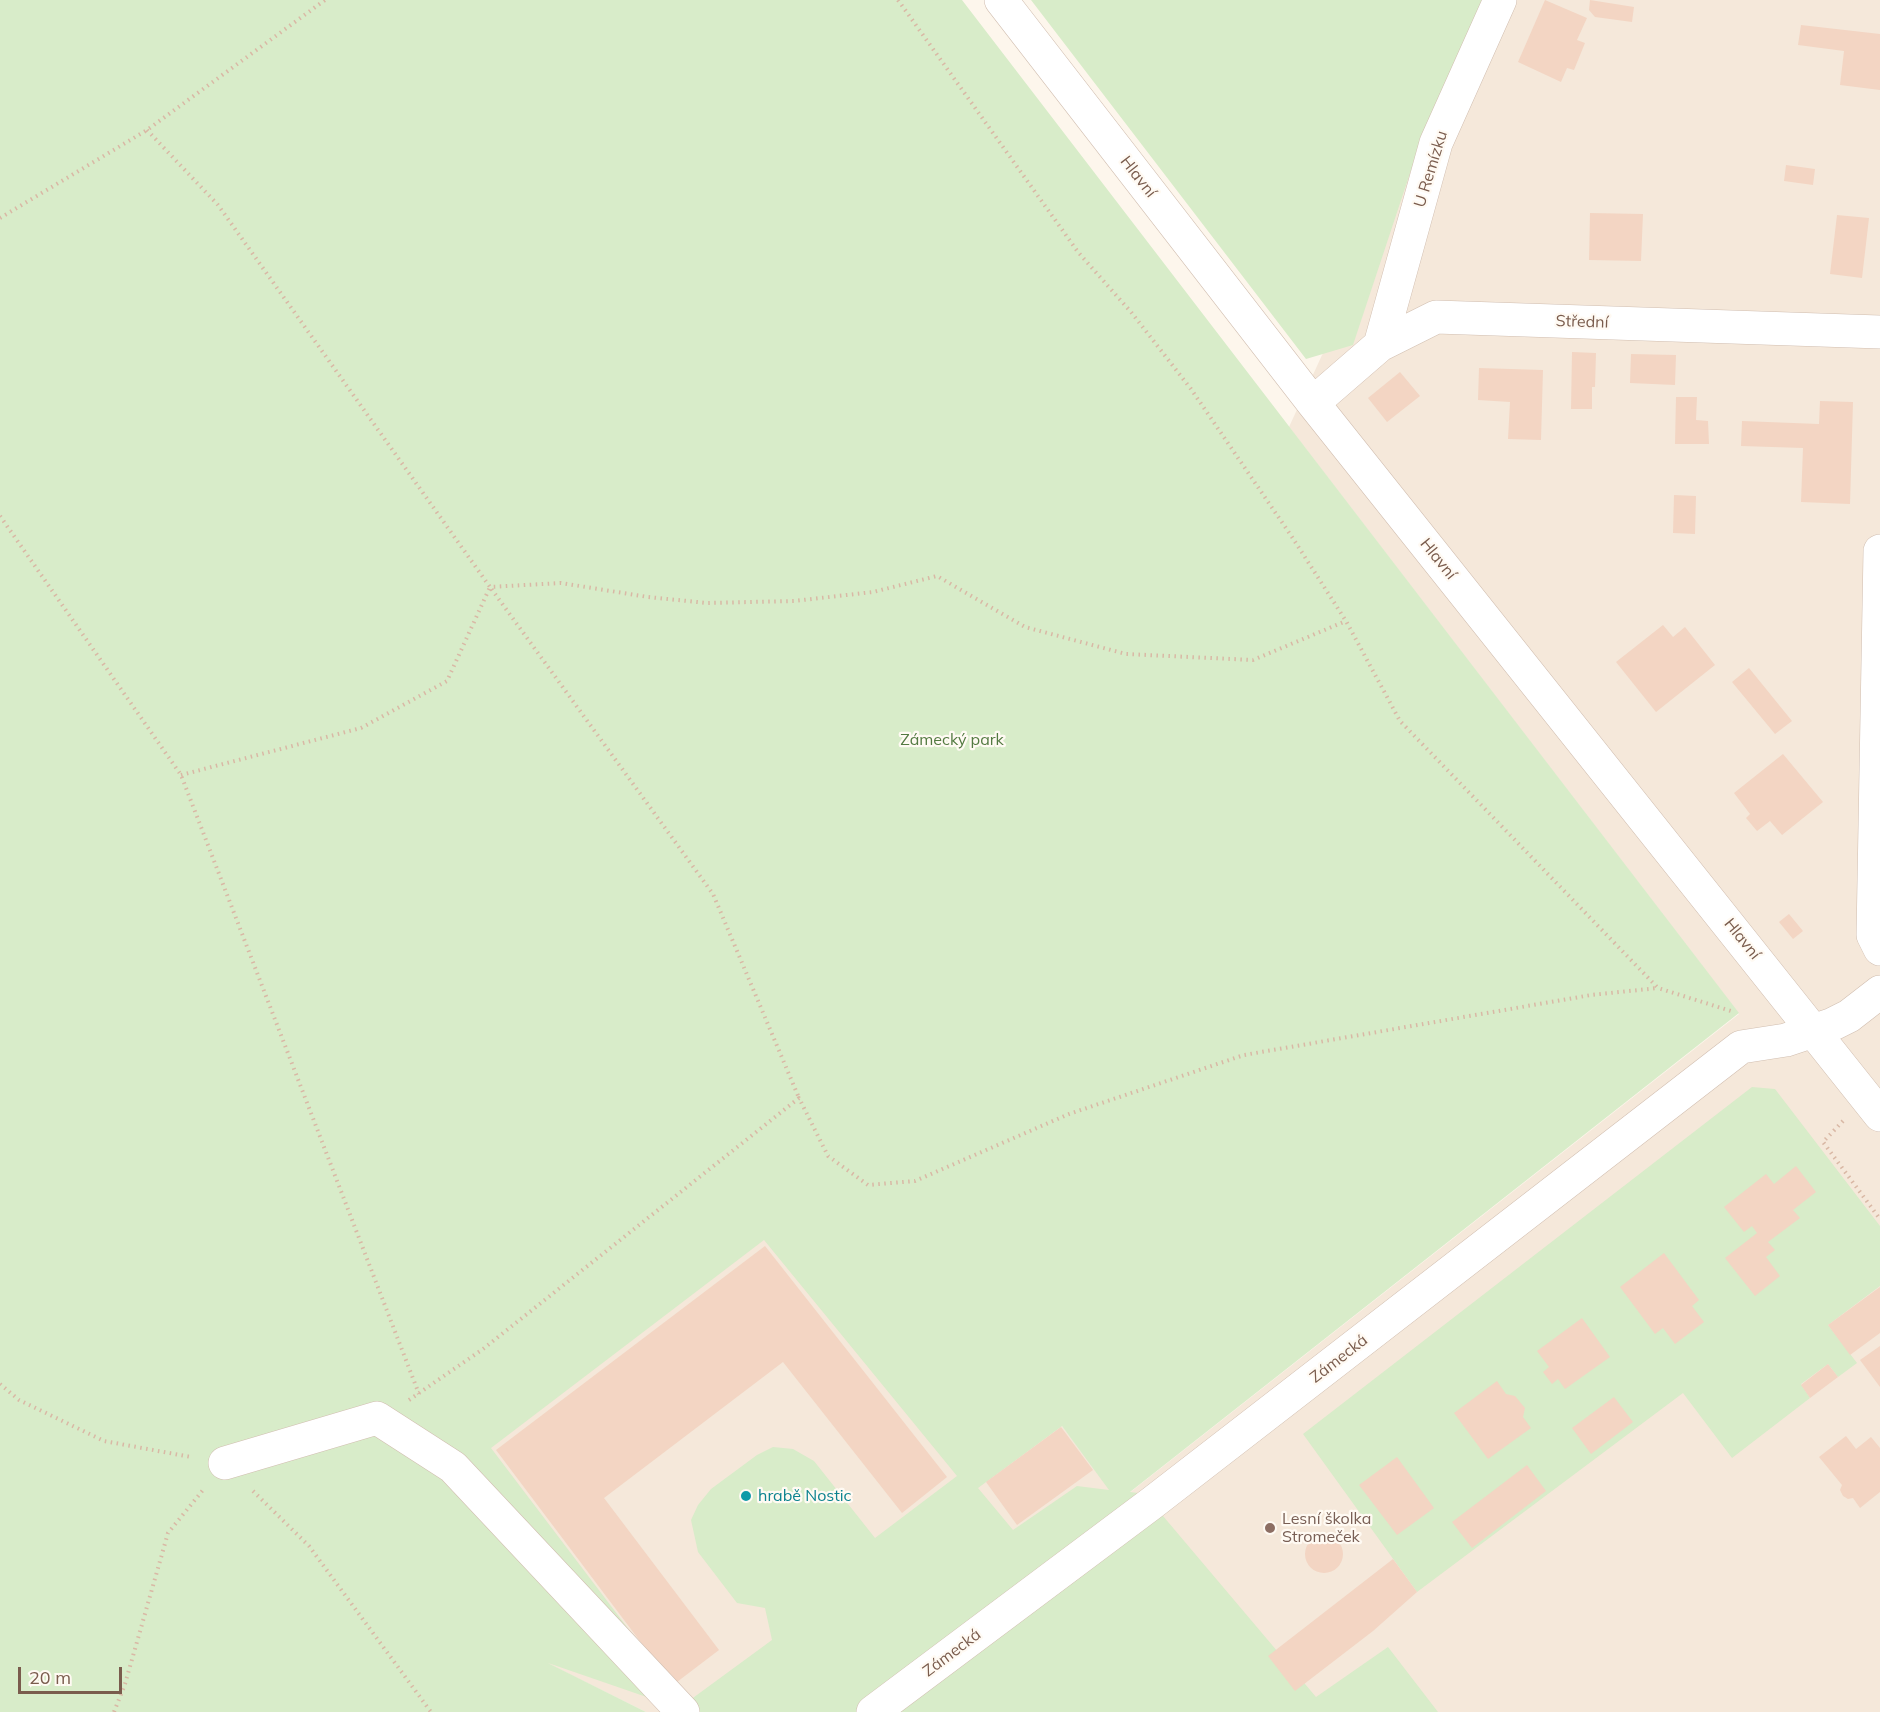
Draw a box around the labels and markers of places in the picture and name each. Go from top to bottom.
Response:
place label: hrabě Nostic [758,1486,851,1506]
marker: hrabě Nostic [739,1489,753,1503]
place label: Lesní školka Stromeček [1282,1509,1371,1547]
marker: Lesní školka Stromeček [1263,1521,1277,1535]

